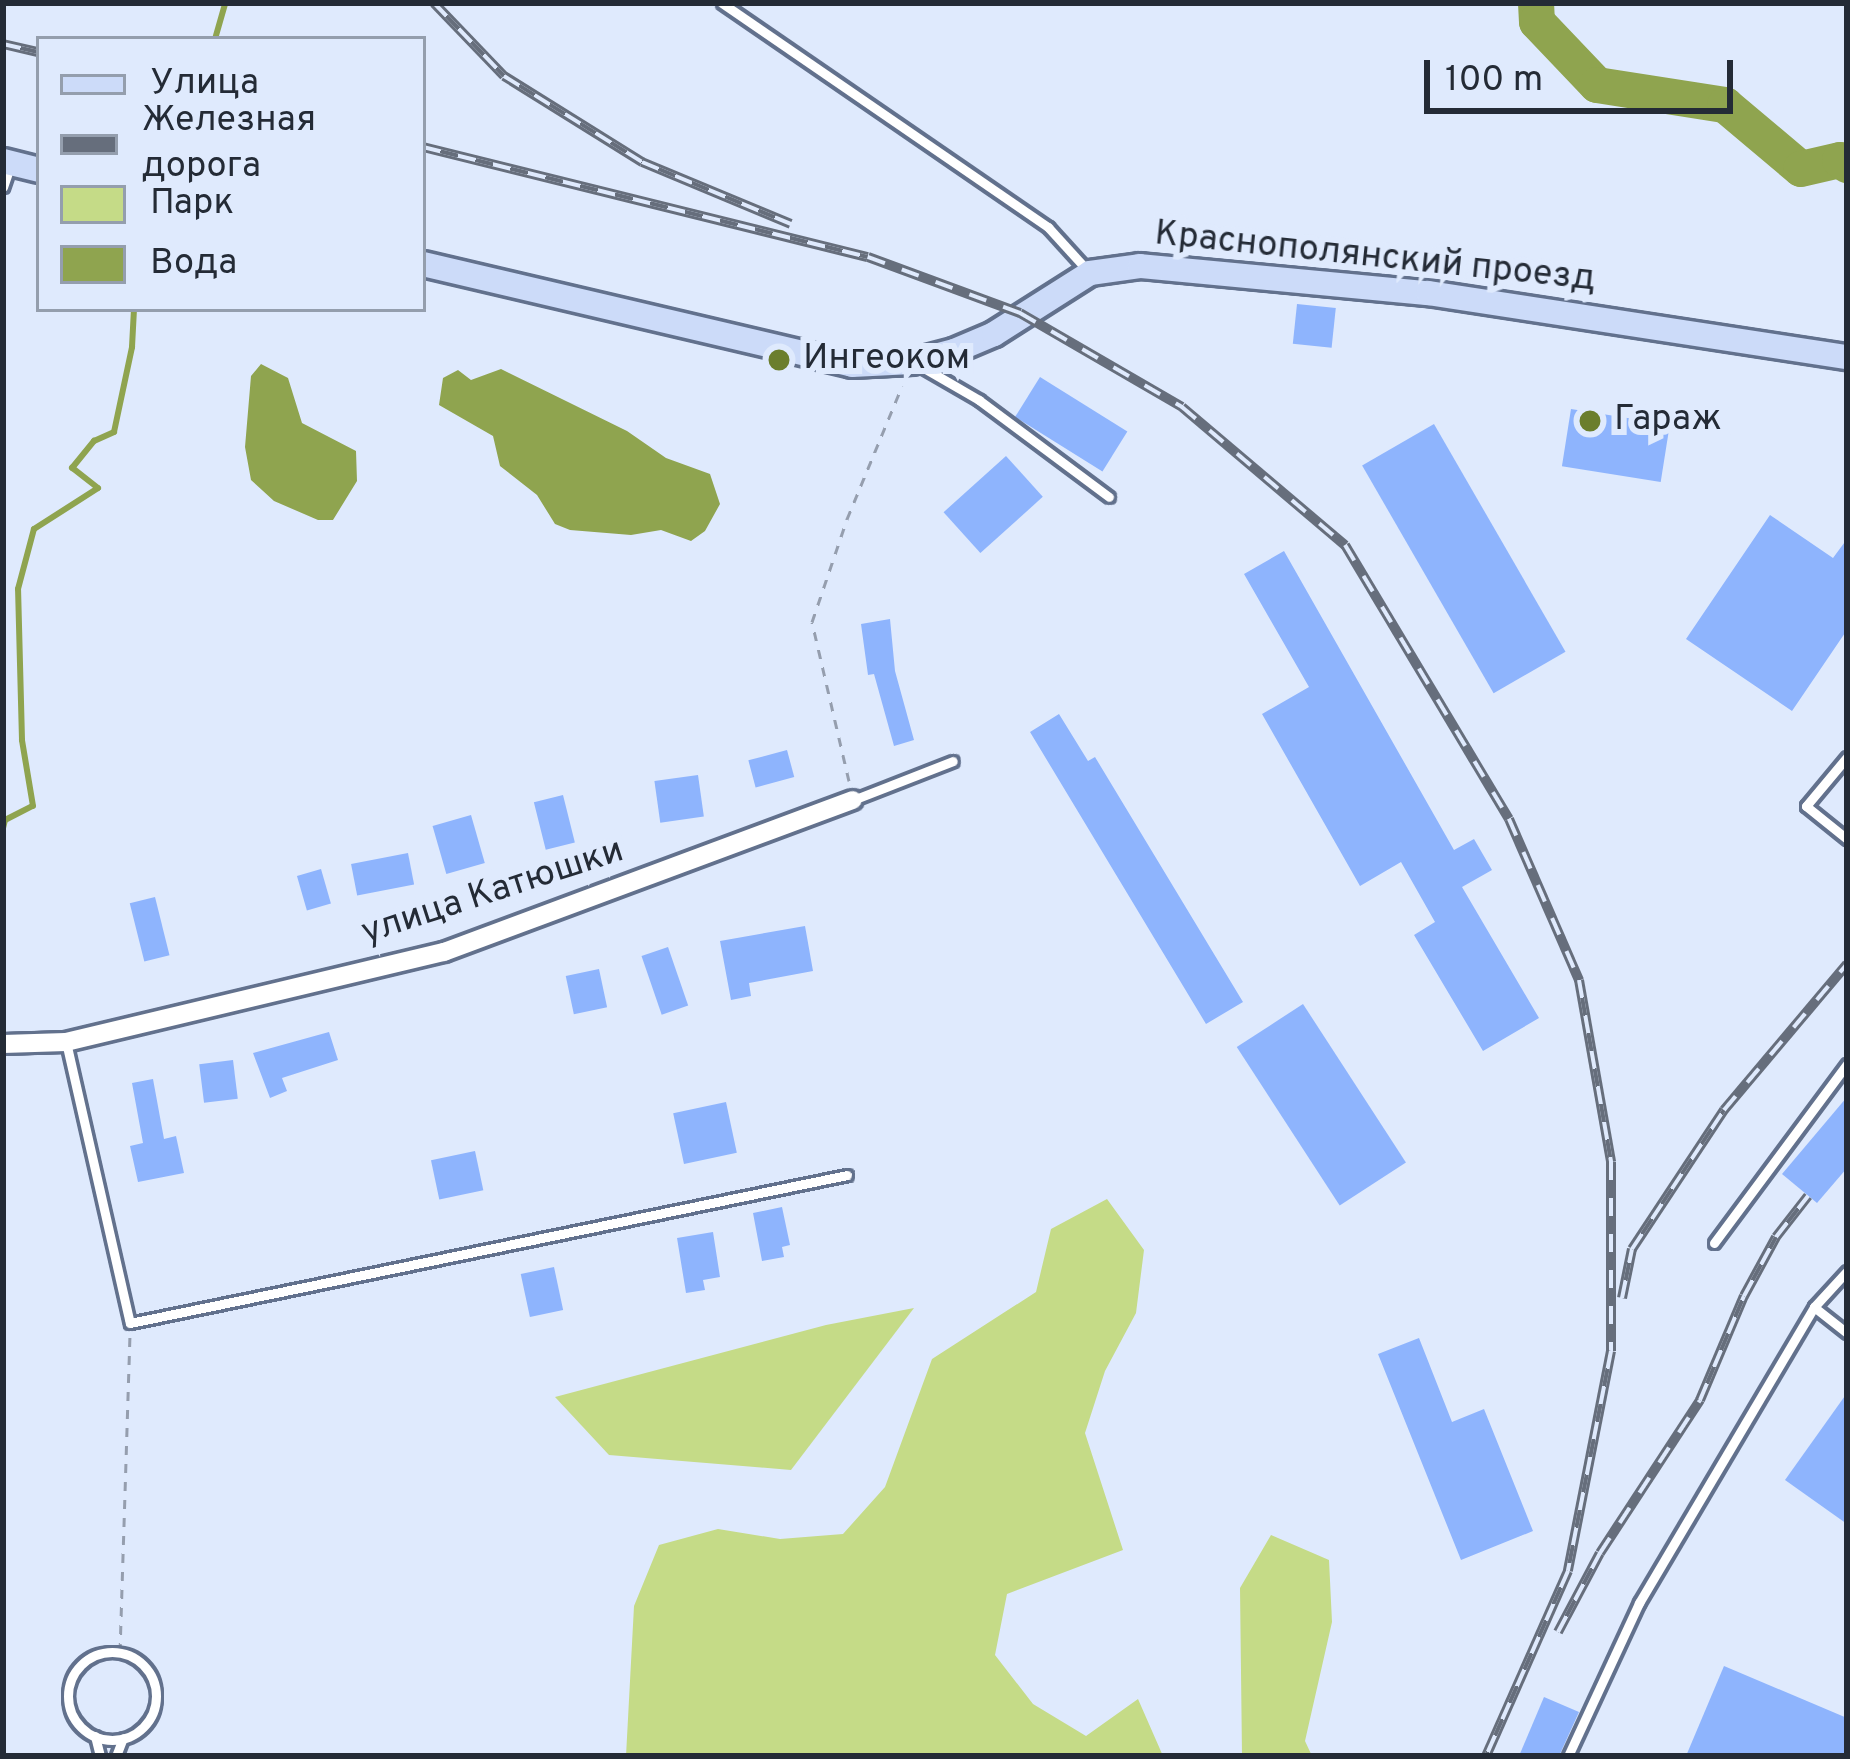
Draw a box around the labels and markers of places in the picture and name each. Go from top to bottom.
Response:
place label: Ингеоком [803,338,970,382]
marker: Ингеоком [766,347,792,373]
place label: Гараж [1614,399,1722,443]
marker: Гараж [1577,408,1603,434]

